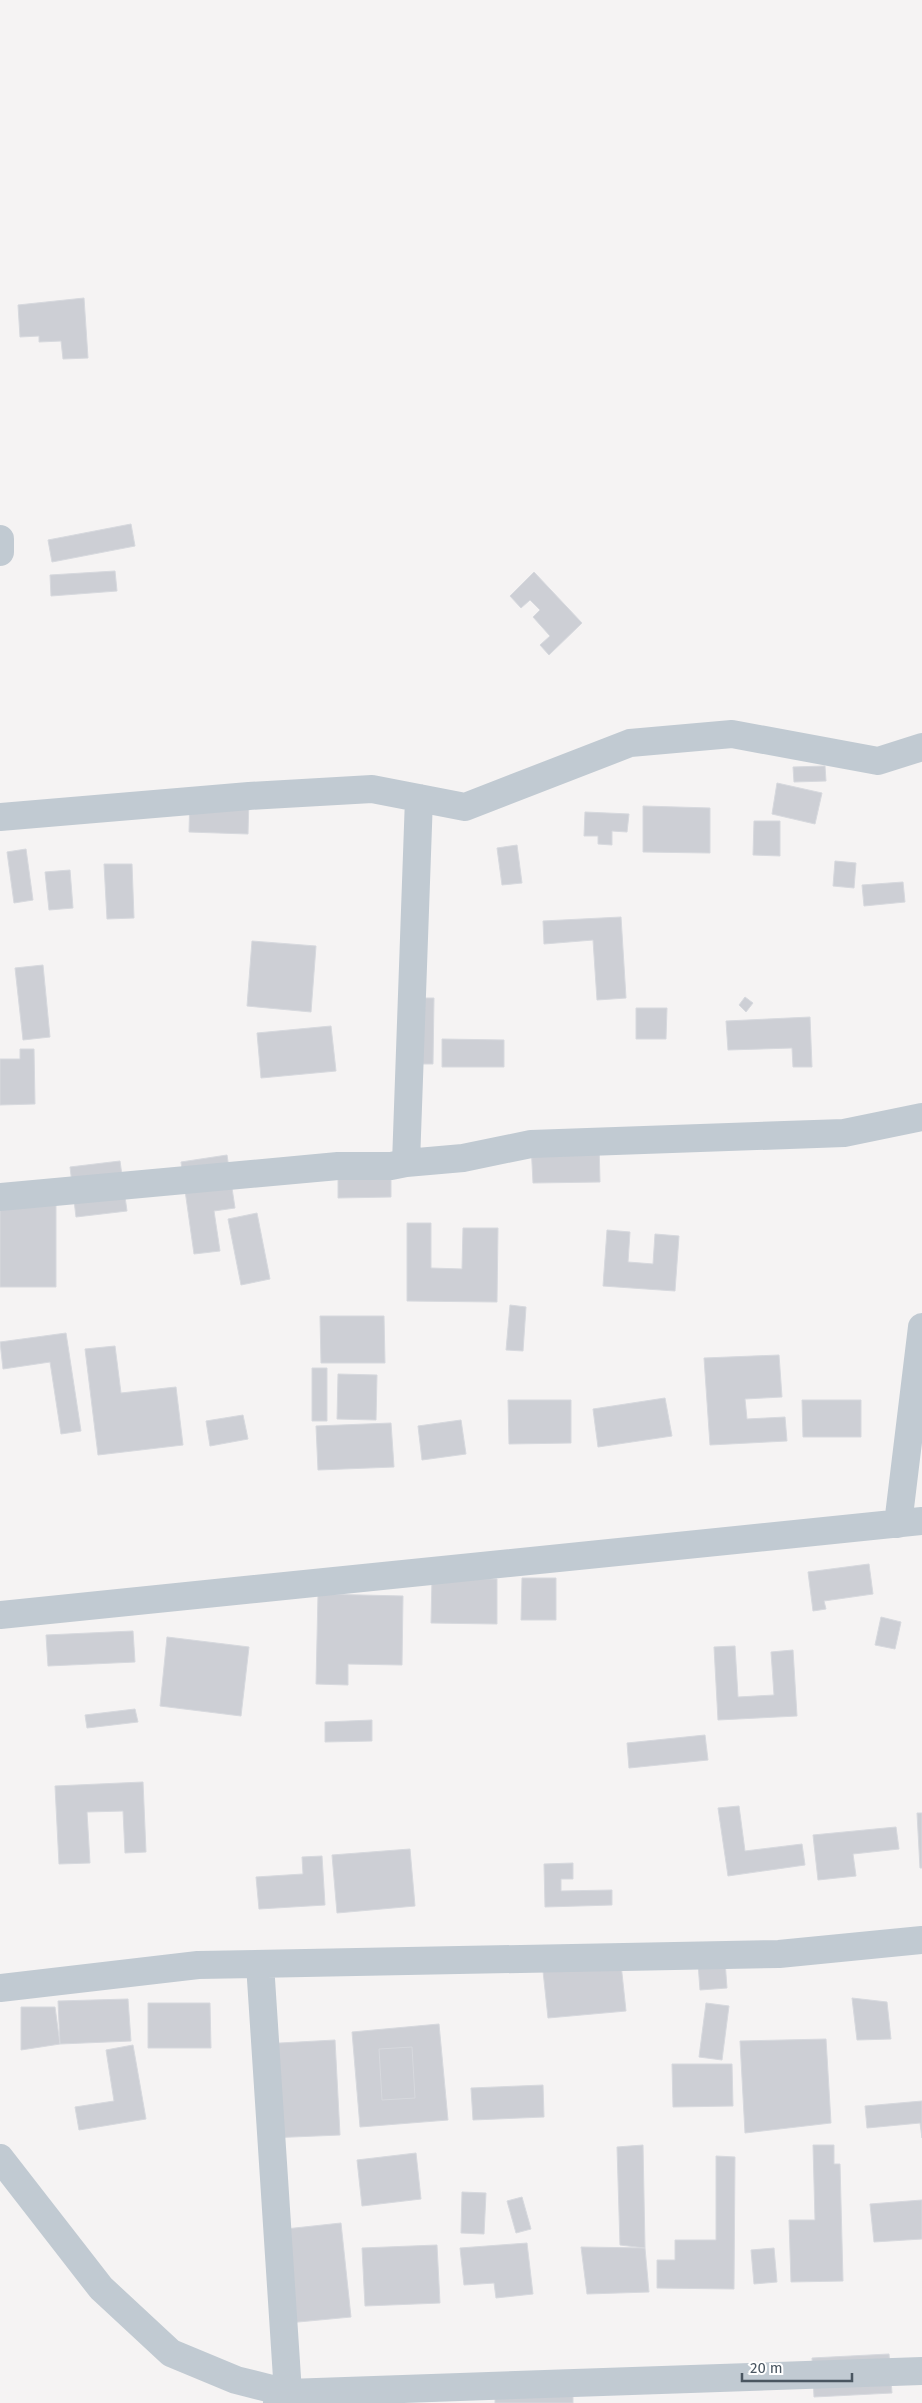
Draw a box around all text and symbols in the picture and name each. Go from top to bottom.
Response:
scale bar [742,2350,852,2382]
text: 20 m [750,2359,783,2377]

